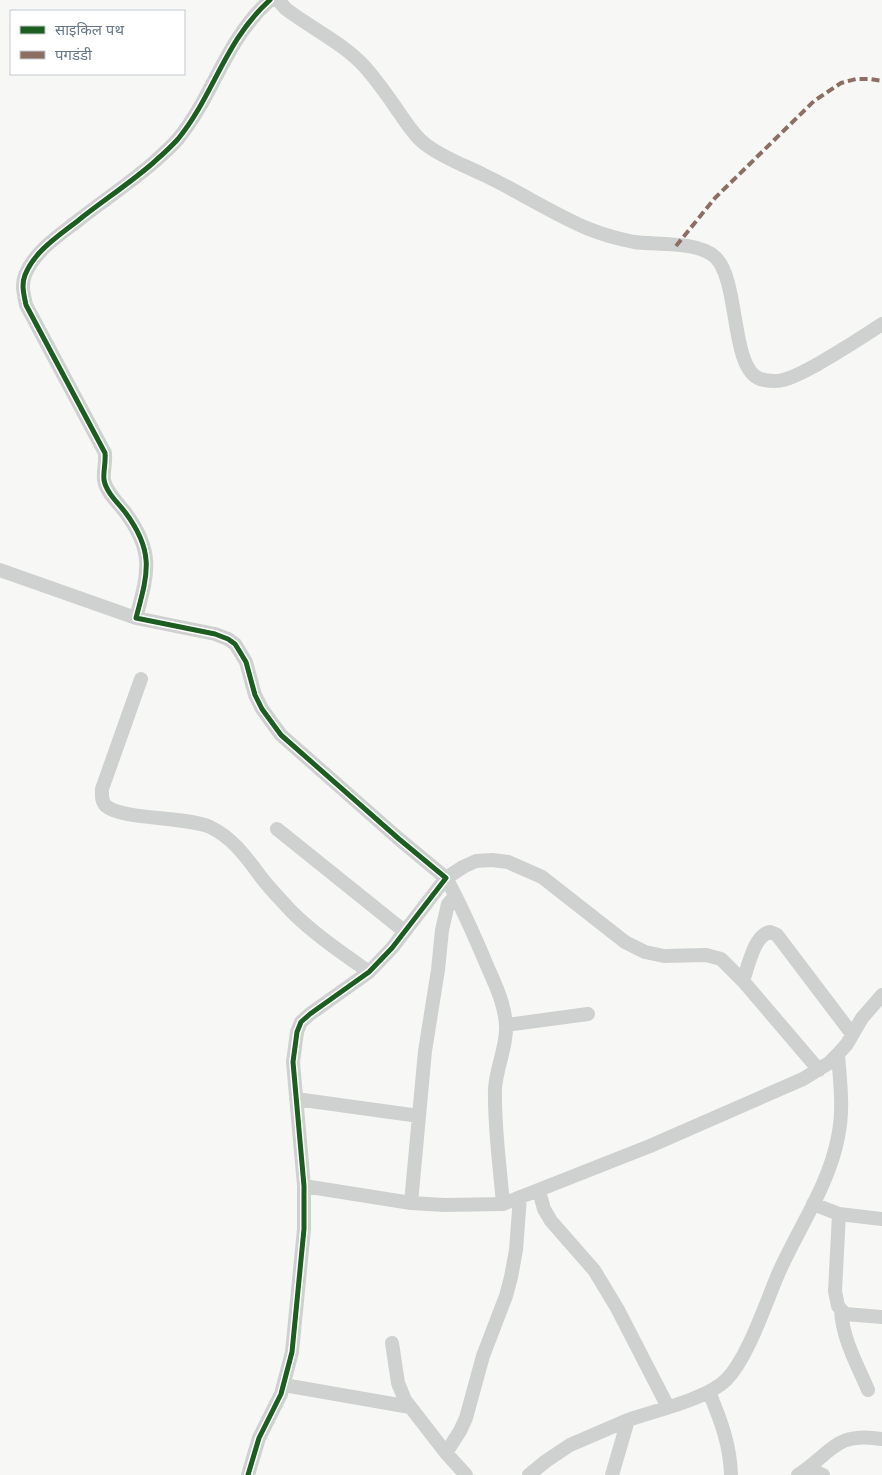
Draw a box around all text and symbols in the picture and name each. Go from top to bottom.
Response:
legend [10,10,185,75]
text: साइकिल पथ [55,21,124,39]
text: पगडंडी [55,46,93,64]

